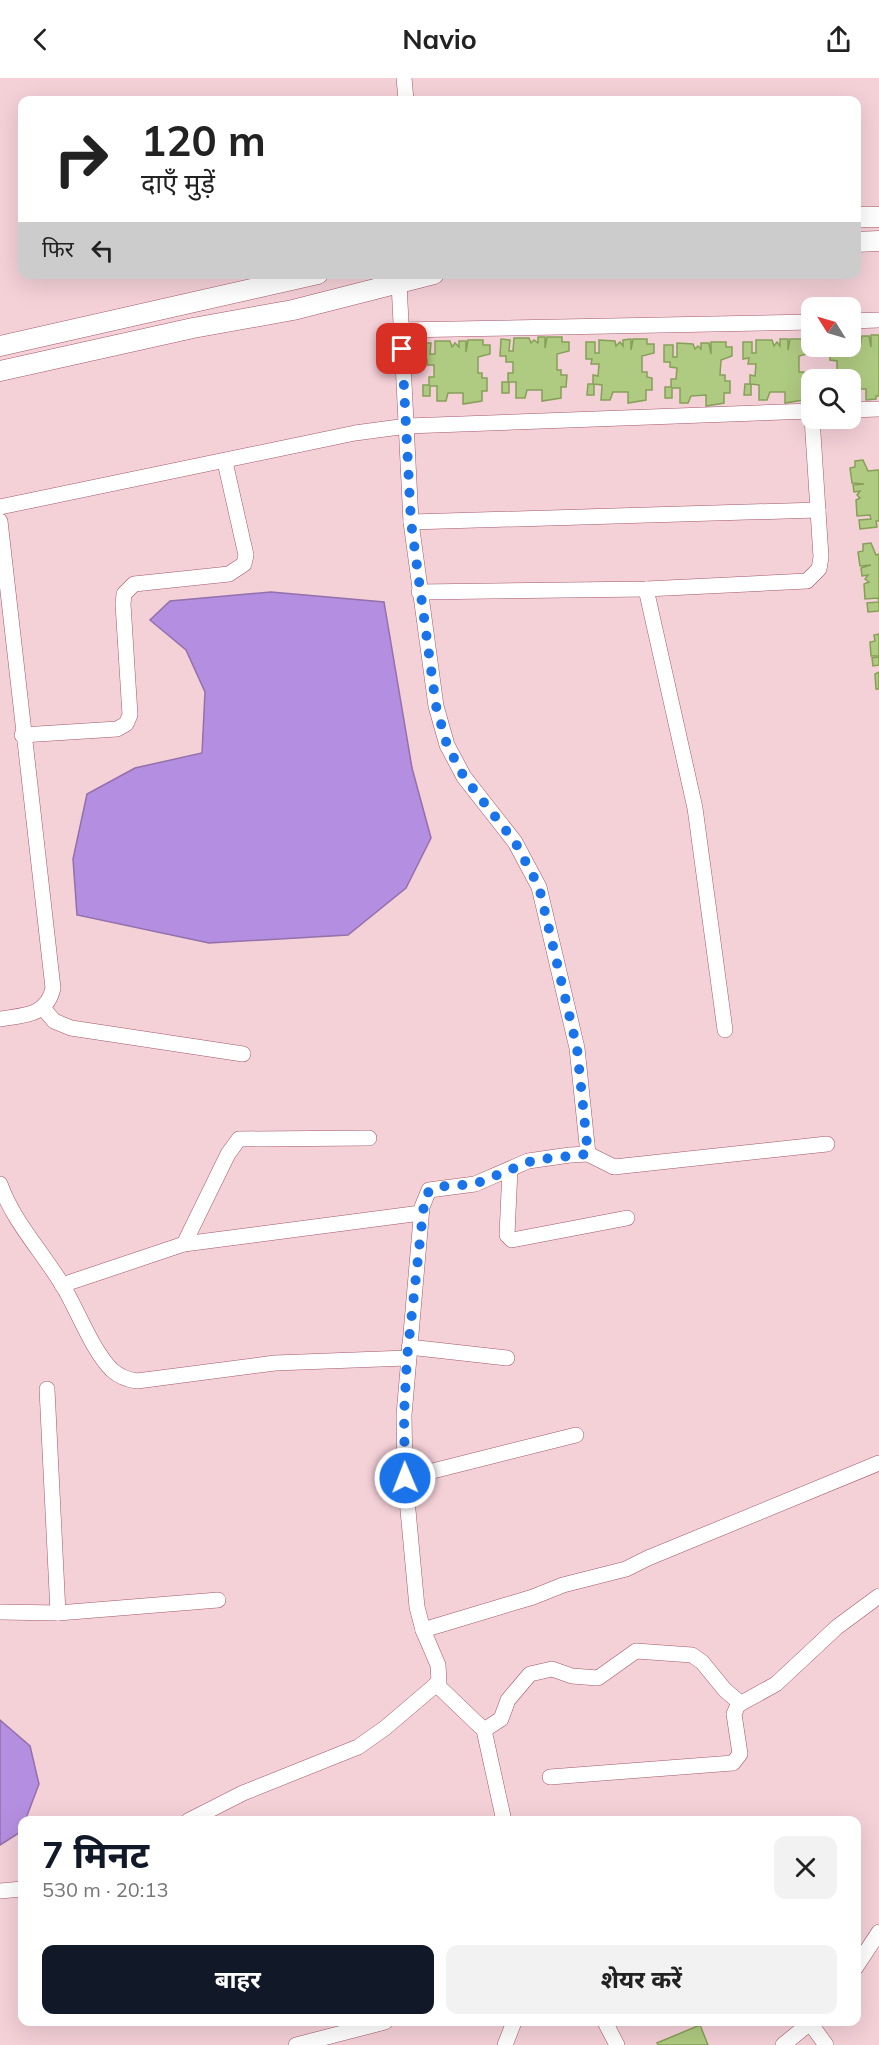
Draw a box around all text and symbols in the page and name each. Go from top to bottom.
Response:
text: Navio [402,22,477,56]
icon: back [24,23,57,56]
icon: share [822,23,855,56]
text: 120 m [141,114,266,167]
icon: right [42,120,120,198]
text: दाएँ मुड़ें [141,166,215,200]
icon: left [86,234,119,267]
text: फिर [42,235,74,263]
north arrow [801,297,861,357]
map controls [801,297,861,429]
pin [376,323,427,374]
icon: arrive [385,332,418,365]
button: search [801,369,861,429]
position arrow [373,1446,437,1510]
text: 7 मिनट [42,1832,149,1877]
button: close [774,1836,837,1899]
text: 530 m · 20:13 [42,1877,168,1902]
button: बाहर [42,1945,434,2014]
button: शेयर करें [446,1945,837,2014]

